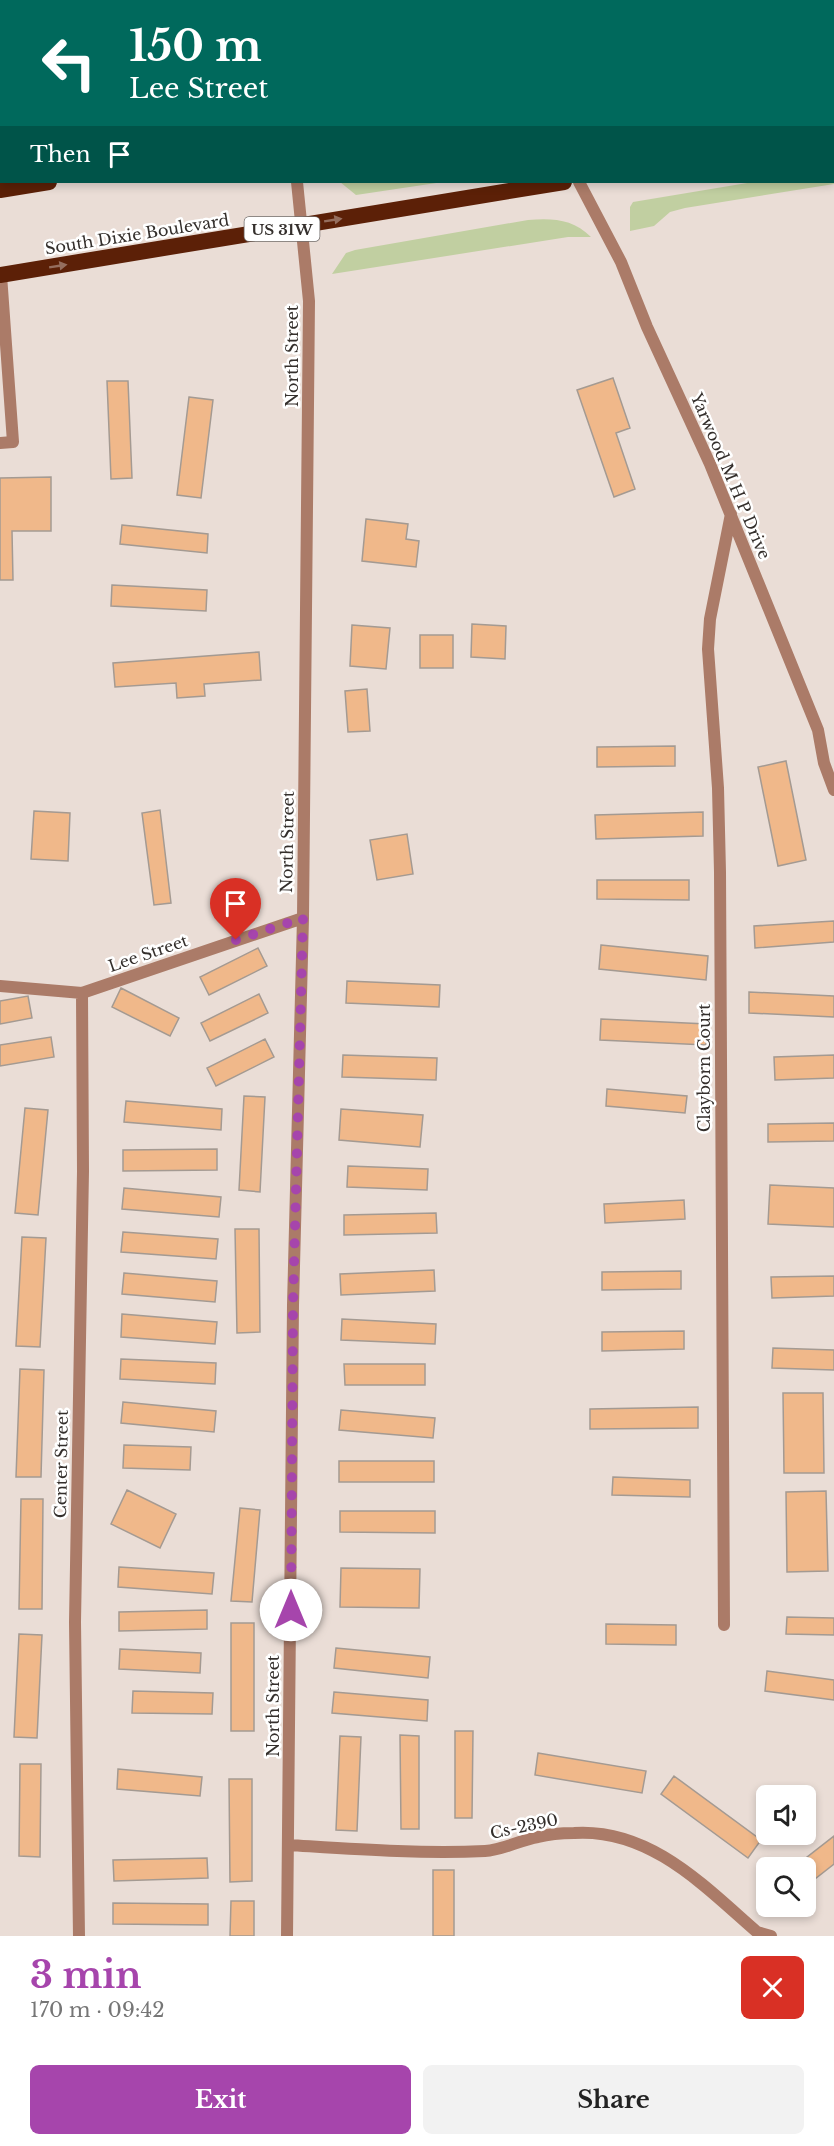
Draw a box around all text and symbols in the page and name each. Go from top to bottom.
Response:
text: 150 m [129,20,262,72]
icon: left [30,24,108,102]
text: Lee Street [129,72,269,105]
icon: arrive [103,138,136,171]
text: Then [30,141,91,168]
street label: South Dixie Boulevard [44,210,231,258]
one-way arrow [324,216,343,225]
road number: US 31W [244,217,320,241]
one-way arrow [48,261,67,270]
street label: North Street [282,305,302,407]
street label: Yarwood M H P Drive [687,389,775,562]
street label: North Street [276,791,298,893]
pin [210,878,261,940]
icon: arrive [219,887,252,920]
street label: Lee Street [106,930,190,976]
street label: Clayborn Court [694,1004,714,1132]
street label: Center Street [50,1410,72,1518]
position arrow [259,1578,323,1642]
street label: North Street [263,1655,283,1757]
map controls [756,1785,816,1917]
button: sound [756,1785,816,1845]
street label: Cs-2390 [488,1809,560,1843]
button: search [756,1857,816,1917]
text: 3 min [30,1953,142,1998]
button: close [741,1956,804,2019]
text: 170 m · 09:42 [30,1998,164,2022]
button: Exit [30,2065,411,2134]
button: Share [423,2065,804,2134]

